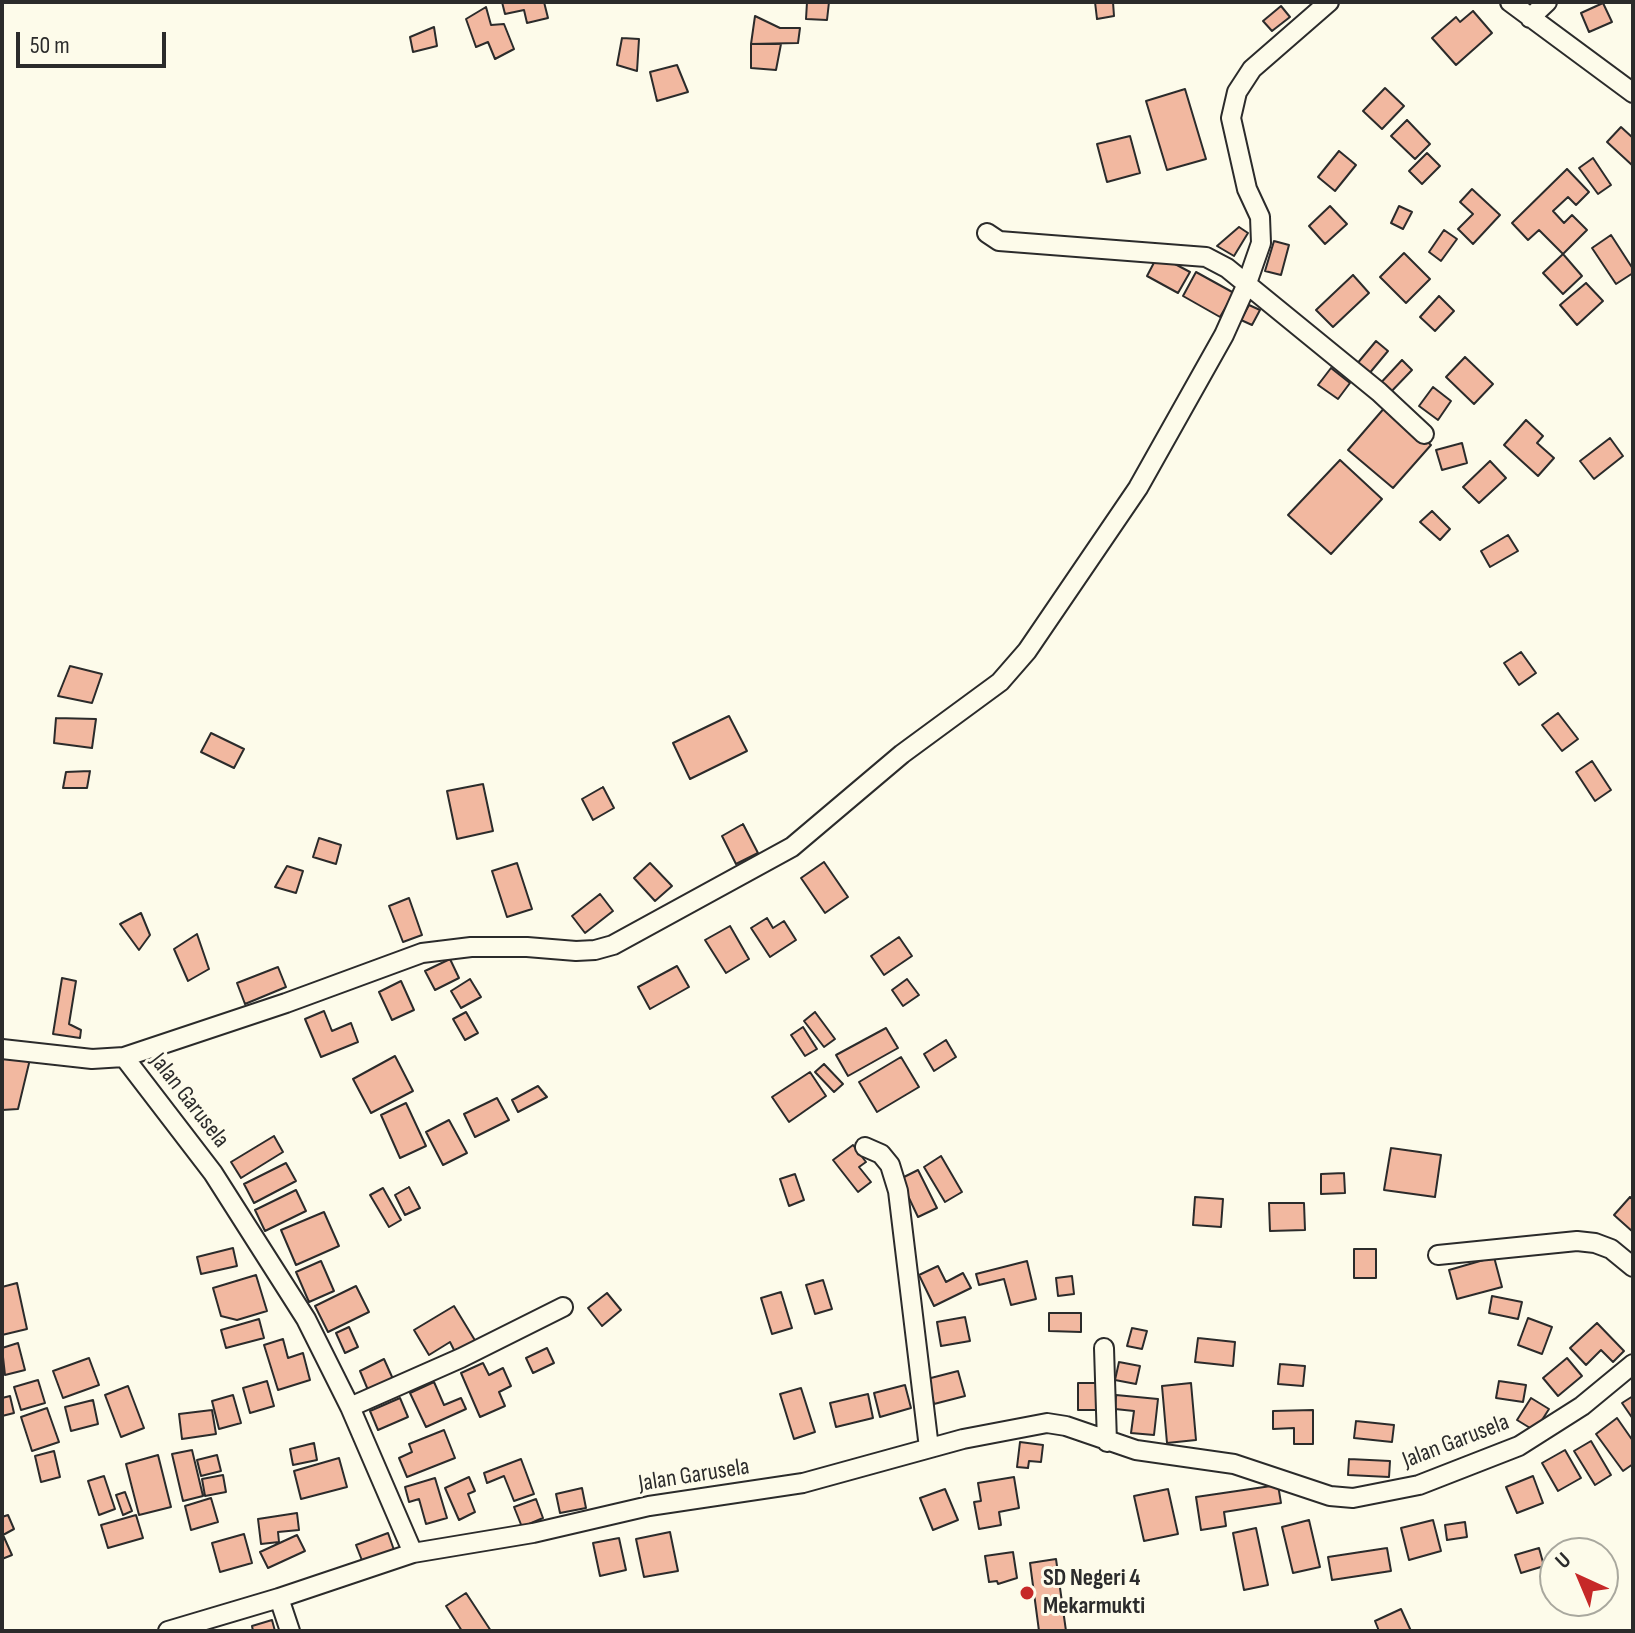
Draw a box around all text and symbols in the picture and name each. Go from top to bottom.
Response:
scale bar [20,16,170,66]
text: 50 m [30,31,70,60]
street label: Jalan Garusela [143,1048,235,1154]
street label: Jalan Garusela [1399,1408,1513,1476]
street label: Jalan Garusela [636,1453,752,1499]
north arrow [1539,1537,1619,1617]
text: U [1550,1547,1577,1575]
place label: SD Negeri 4 Mekarmukti [1043,1565,1145,1621]
marker: SD Negeri 4 Mekarmukti [1018,1584,1036,1602]

